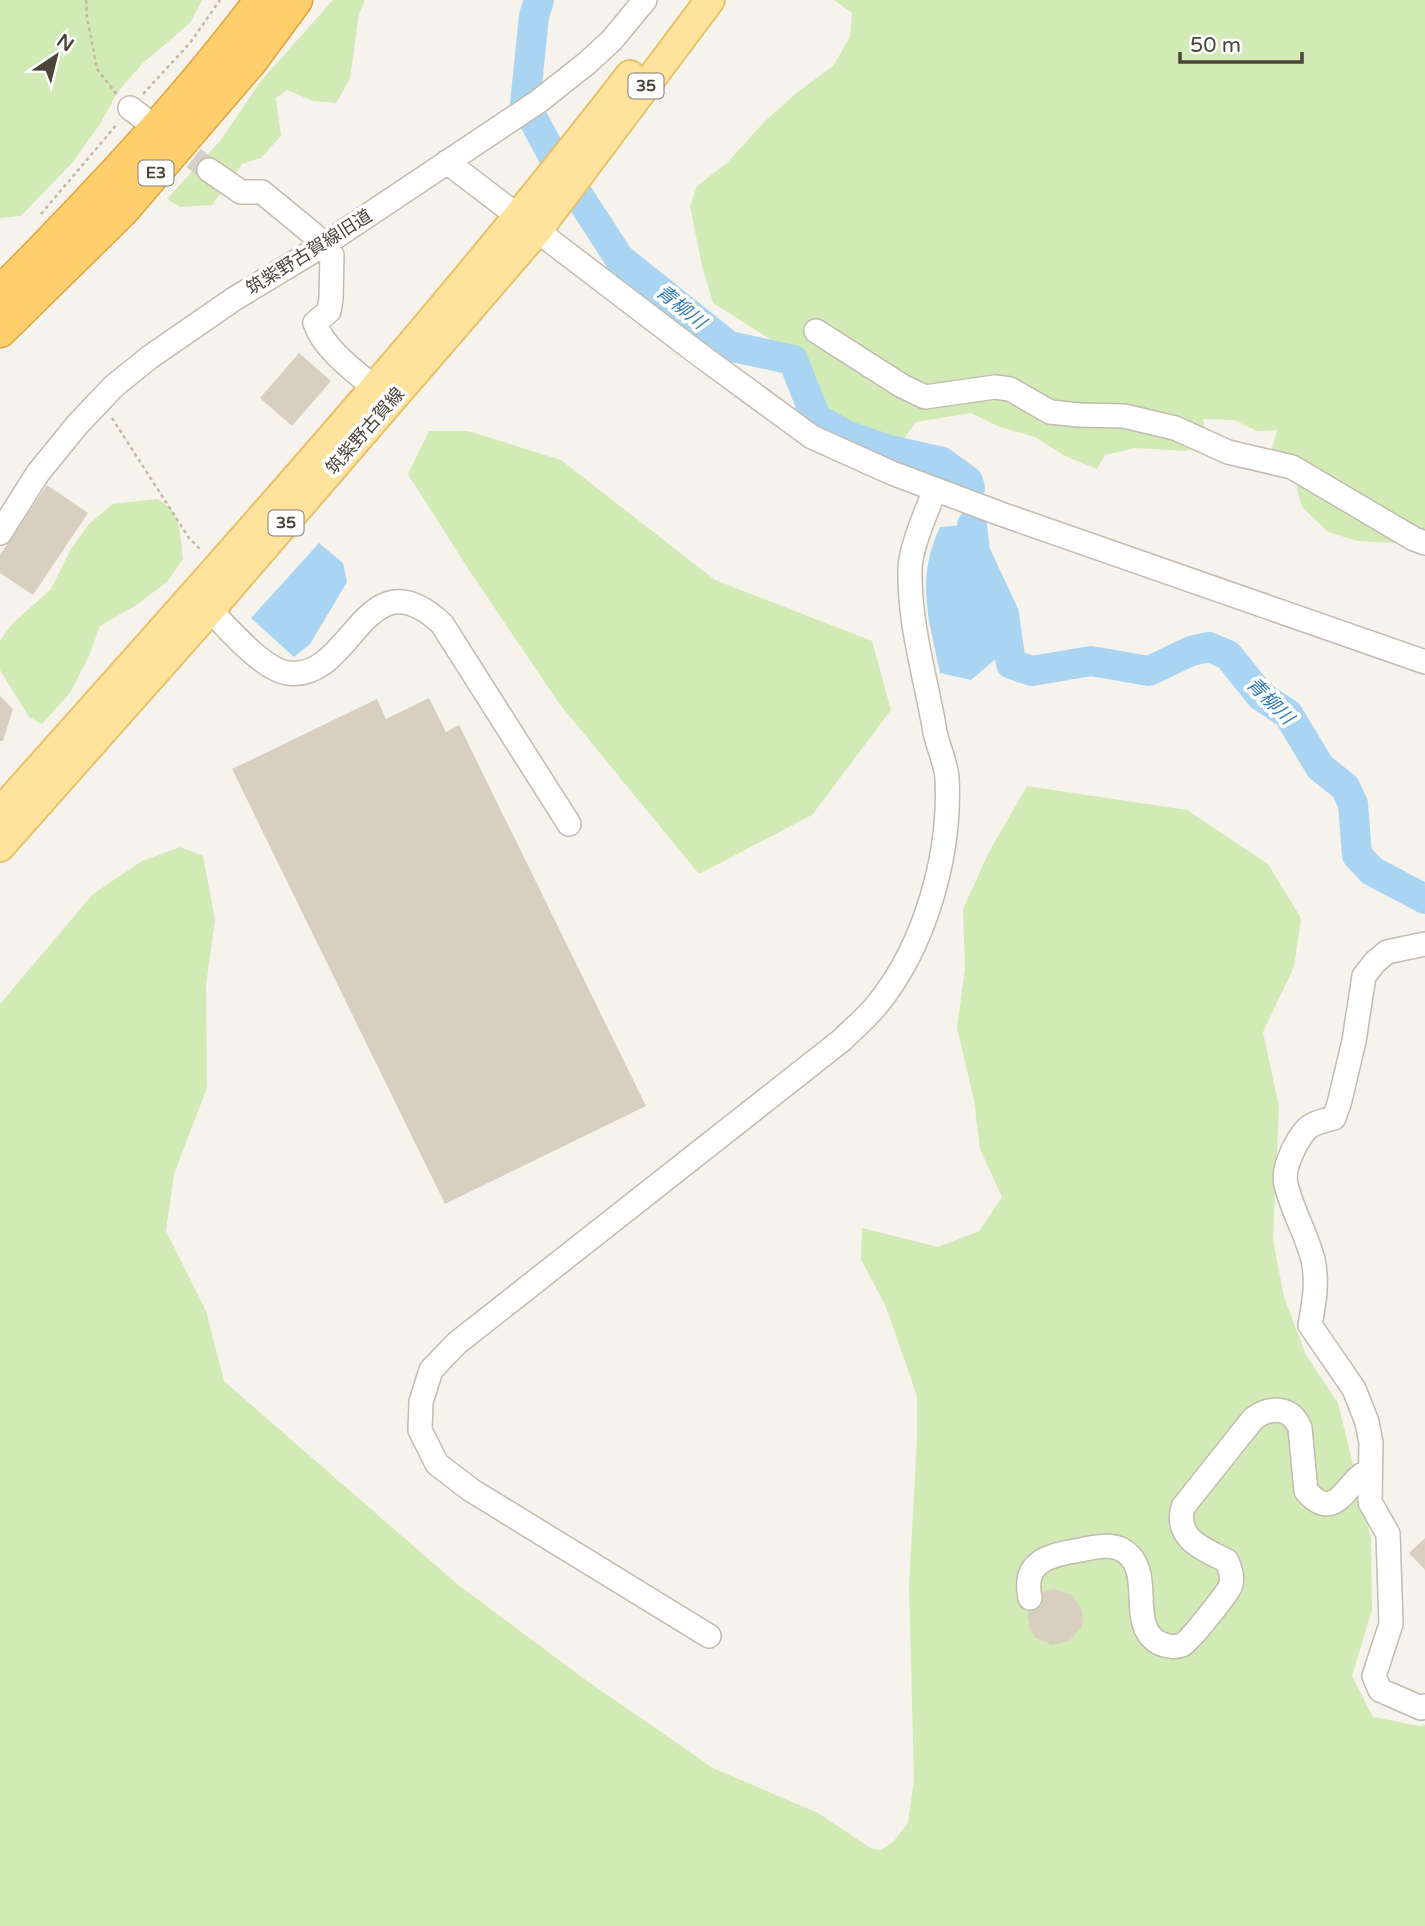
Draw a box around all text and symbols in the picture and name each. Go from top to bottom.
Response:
north arrow [21,21,91,91]
scale bar [1180,21,1302,65]
text: N [53,30,78,56]
text: 50 m [1190,33,1241,58]
road number: 35 [628,74,664,99]
road number: E3 [138,160,174,186]
street label: 筑紫野古賀線旧道 [242,205,376,299]
water label: 青柳川 [652,281,712,335]
street label: 筑紫野古賀線 [321,383,409,479]
road number: 35 [268,510,304,536]
water label: 青柳川 [1242,673,1299,730]

